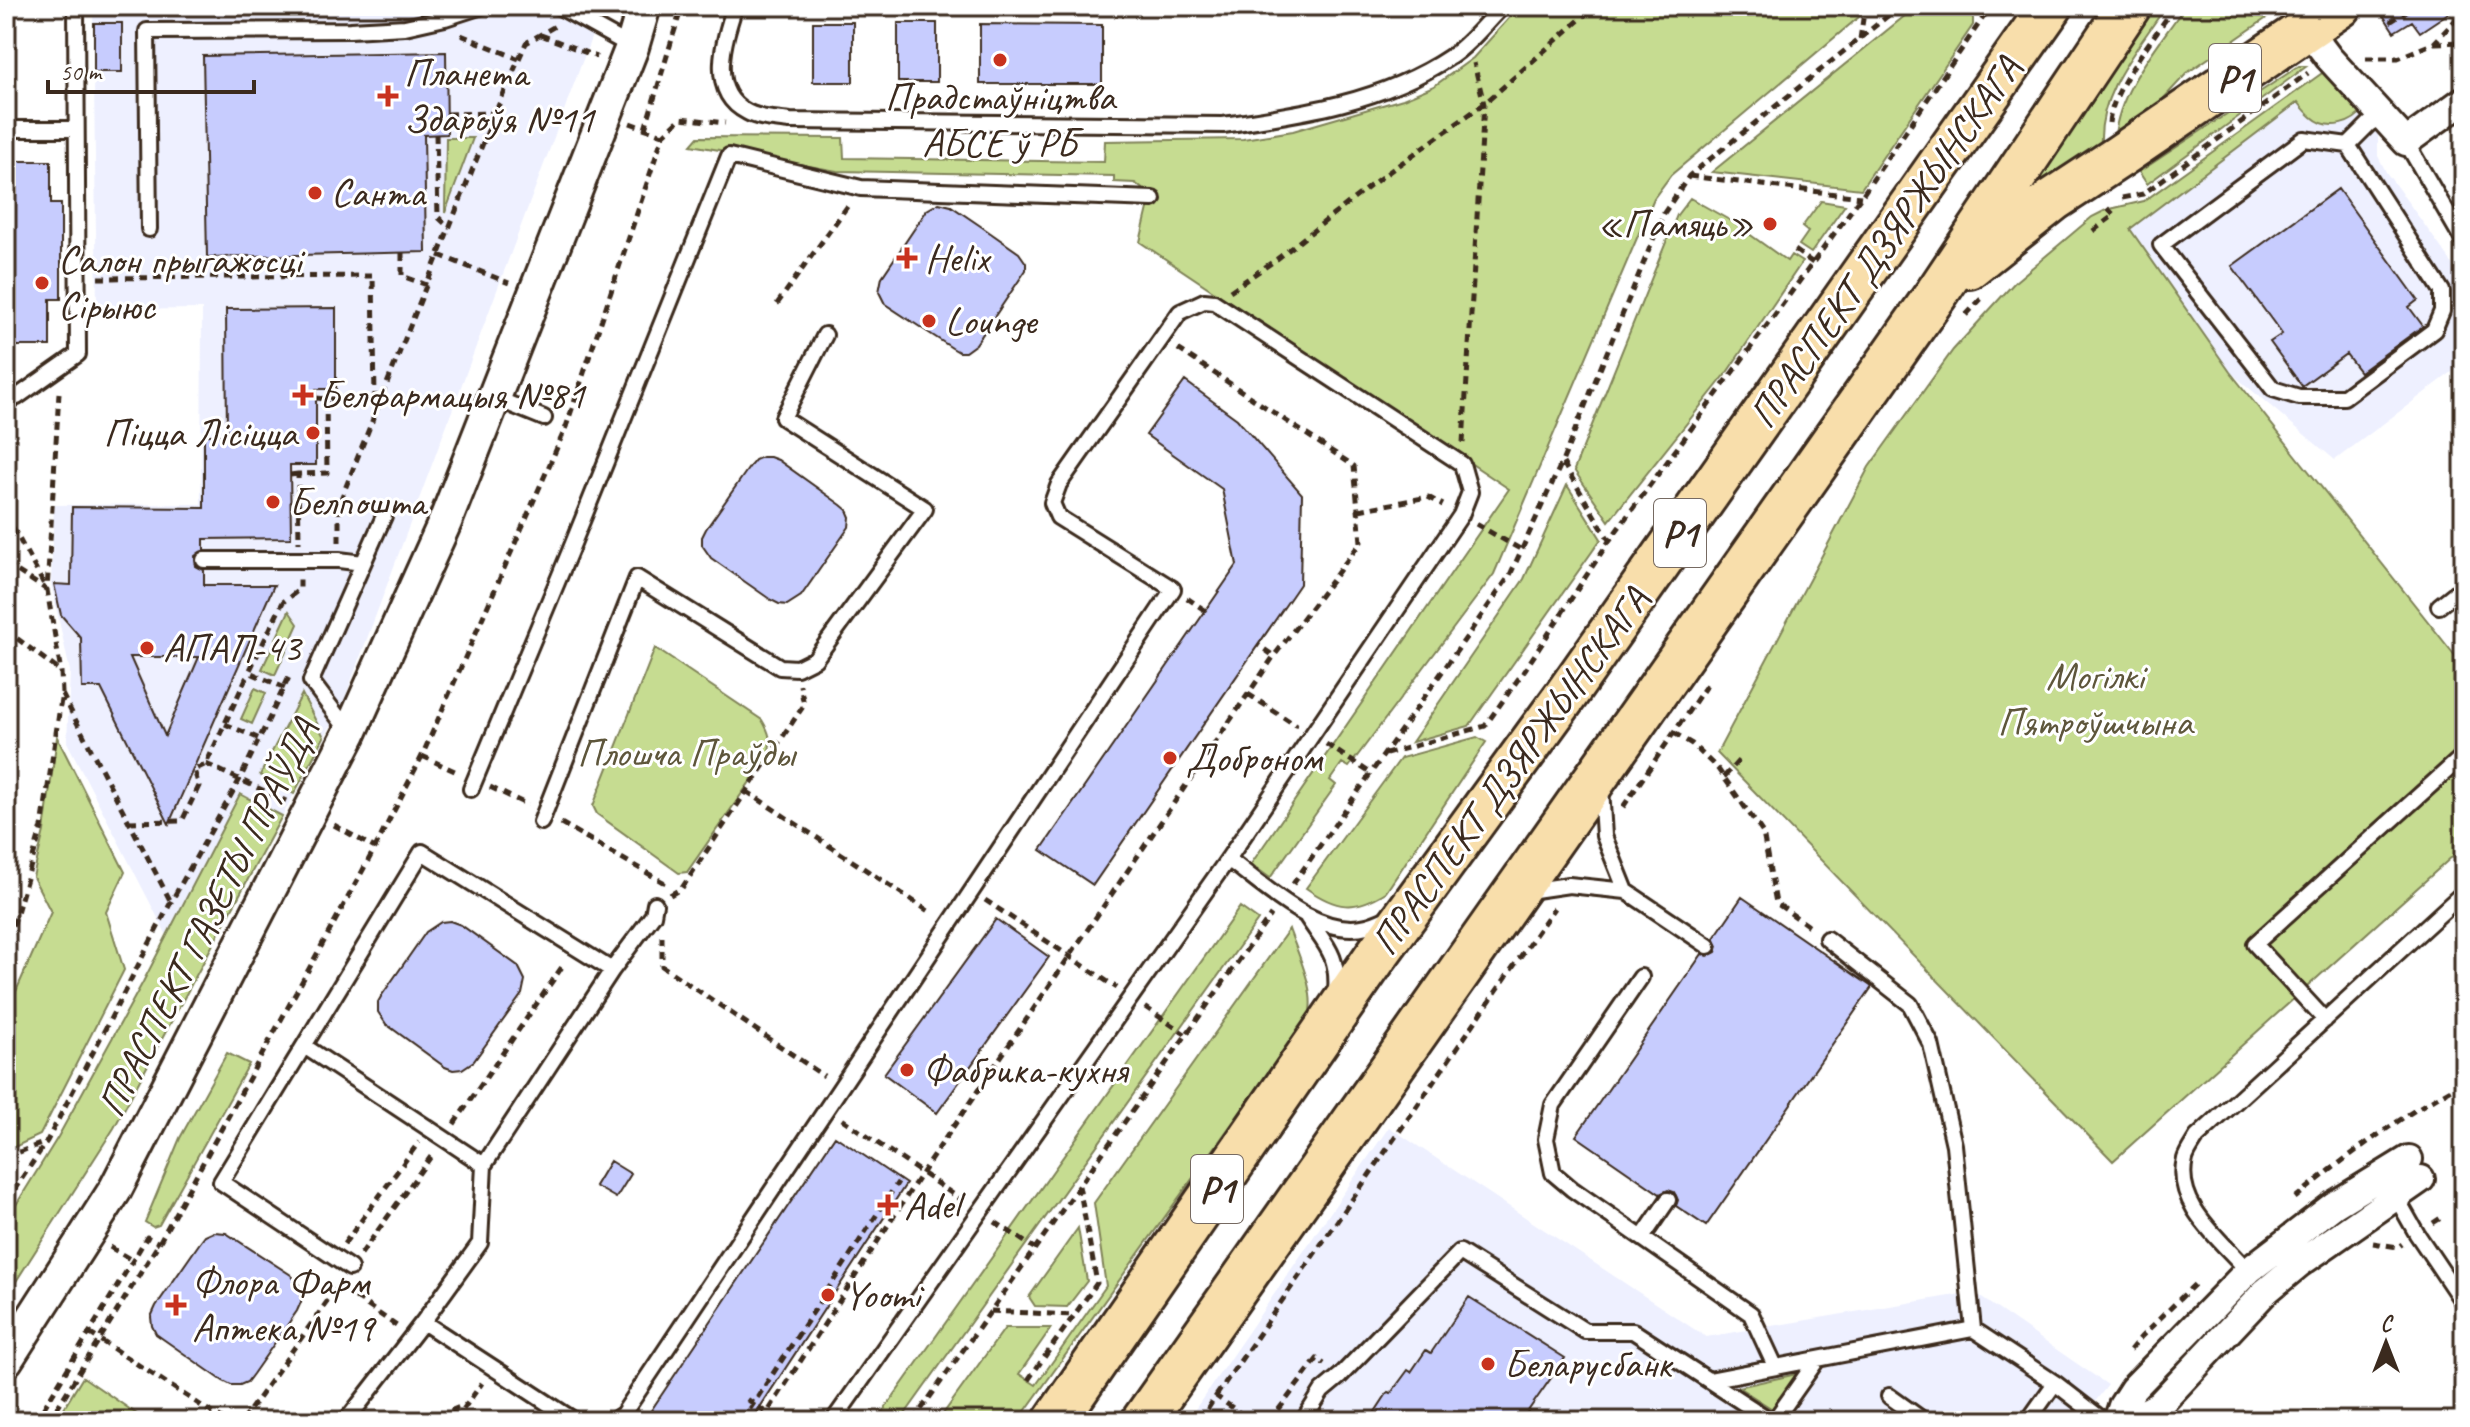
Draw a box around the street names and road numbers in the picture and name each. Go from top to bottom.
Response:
road number: Р1 [2209,44,2261,112]
street label: ПРАСПЕКТ ДЗЯРЖЫНСКАГА [1738,46,2033,437]
road number: Р1 [1654,499,1706,567]
street label: ПРАСПЕКТ ДЗЯРЖЫНСКАГА [1360,577,1661,965]
street label: ПРАСПЕКТ ГАЗЕТЫ ПРАЎДА [86,709,331,1125]
road number: Р1 [1191,1155,1243,1223]

